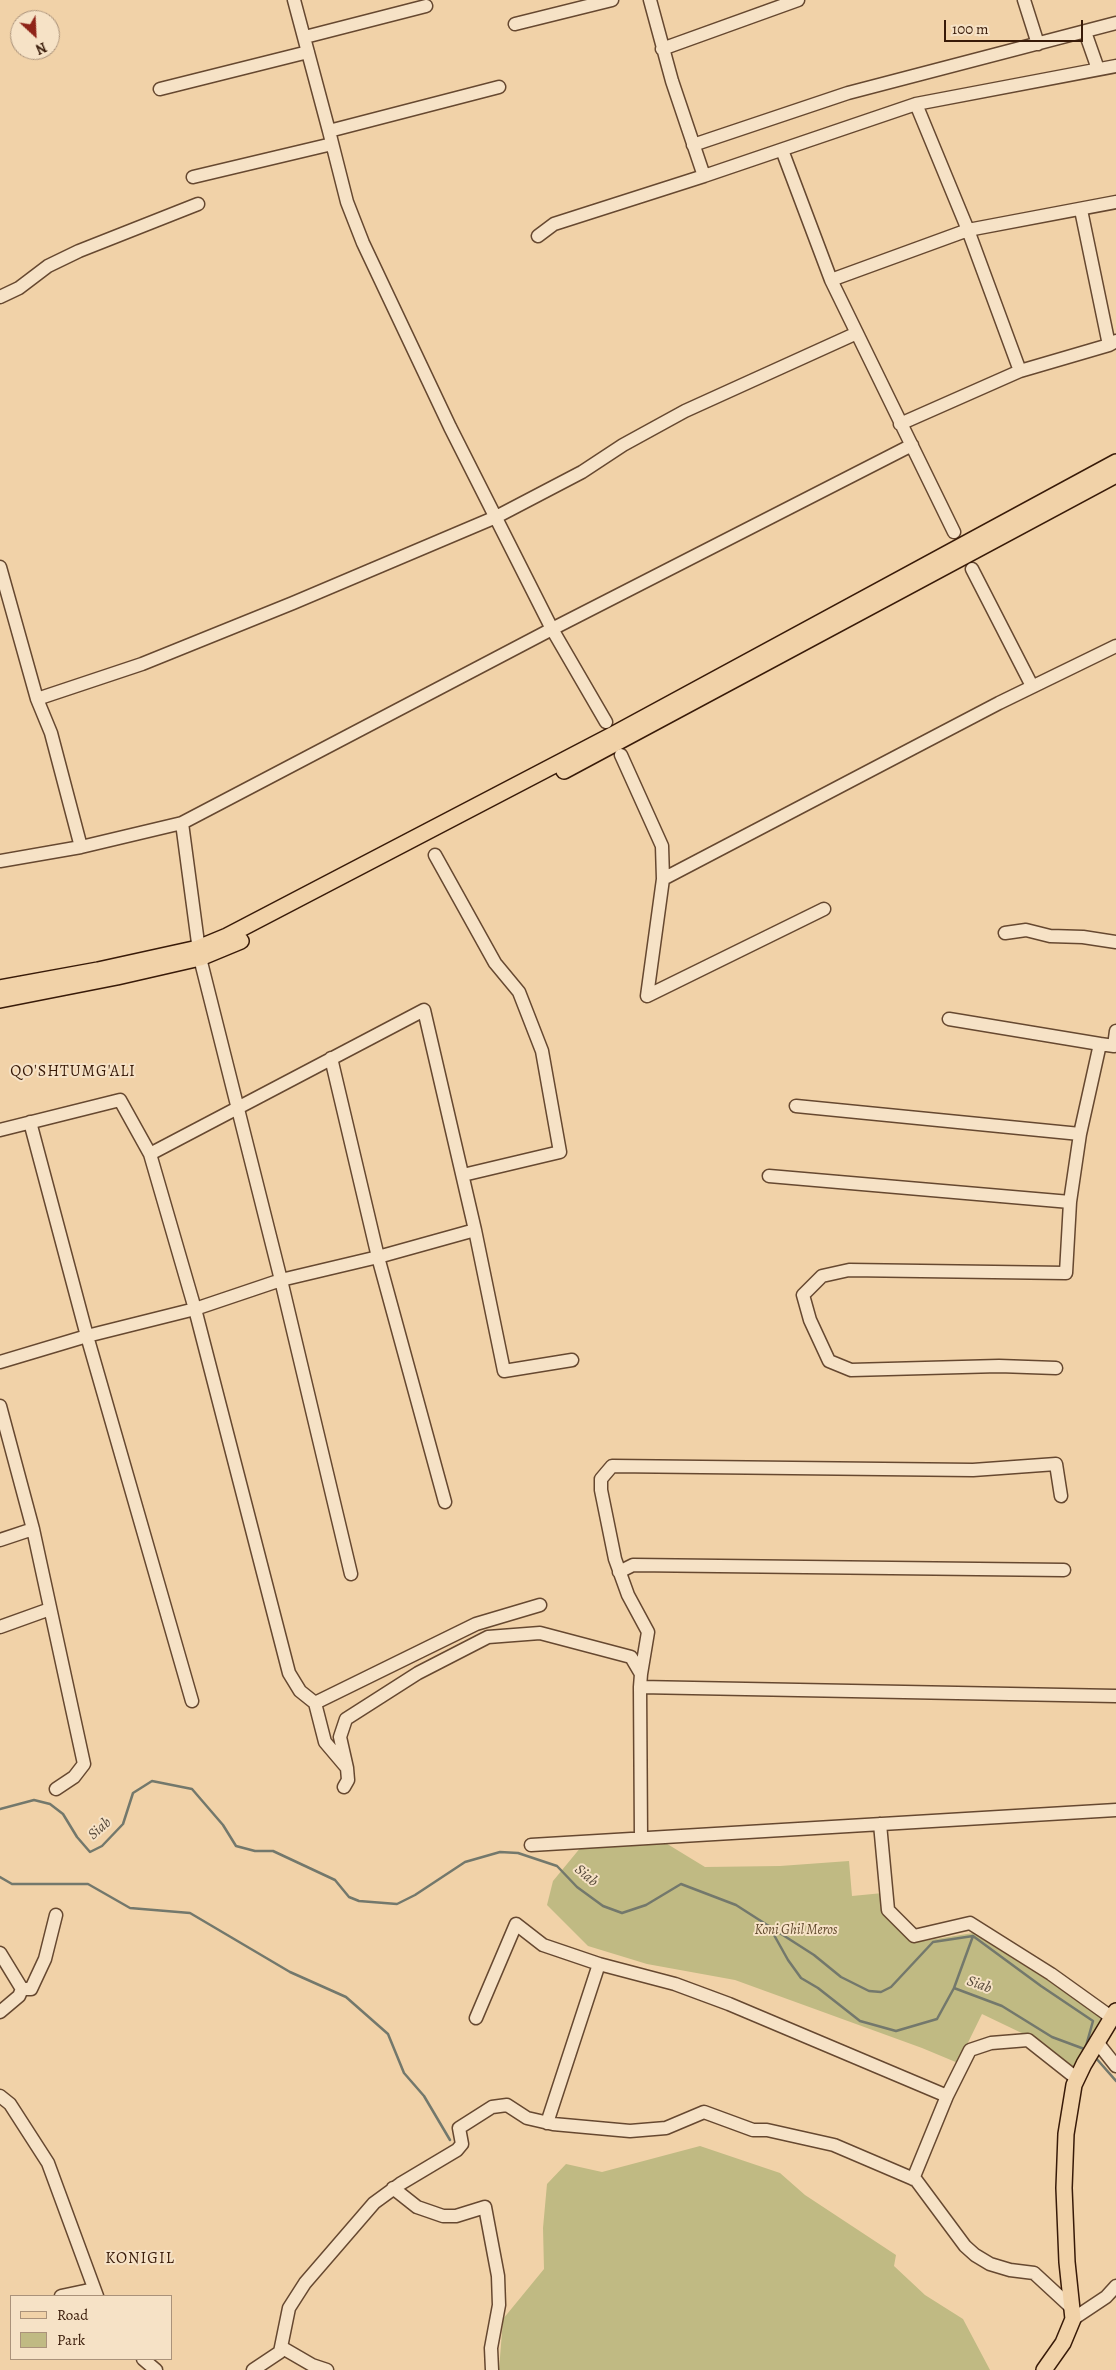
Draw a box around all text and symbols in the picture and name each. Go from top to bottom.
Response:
north arrow [10,10,60,60]
scale bar [946,10,1085,42]
text: 100 m [952,19,989,39]
text: N [32,37,50,59]
district label: QO'SHTUMG'ALI [9,1062,137,1082]
water label: Siab [85,1814,115,1844]
water label: Siab [571,1861,601,1891]
park label: Koni Ghil Meros [754,1923,838,1939]
water label: Siab [964,1972,994,1998]
district label: KONIGIL [104,2249,176,2269]
legend [10,2295,172,2360]
text: Road [57,2305,88,2325]
text: Park [57,2330,85,2350]

